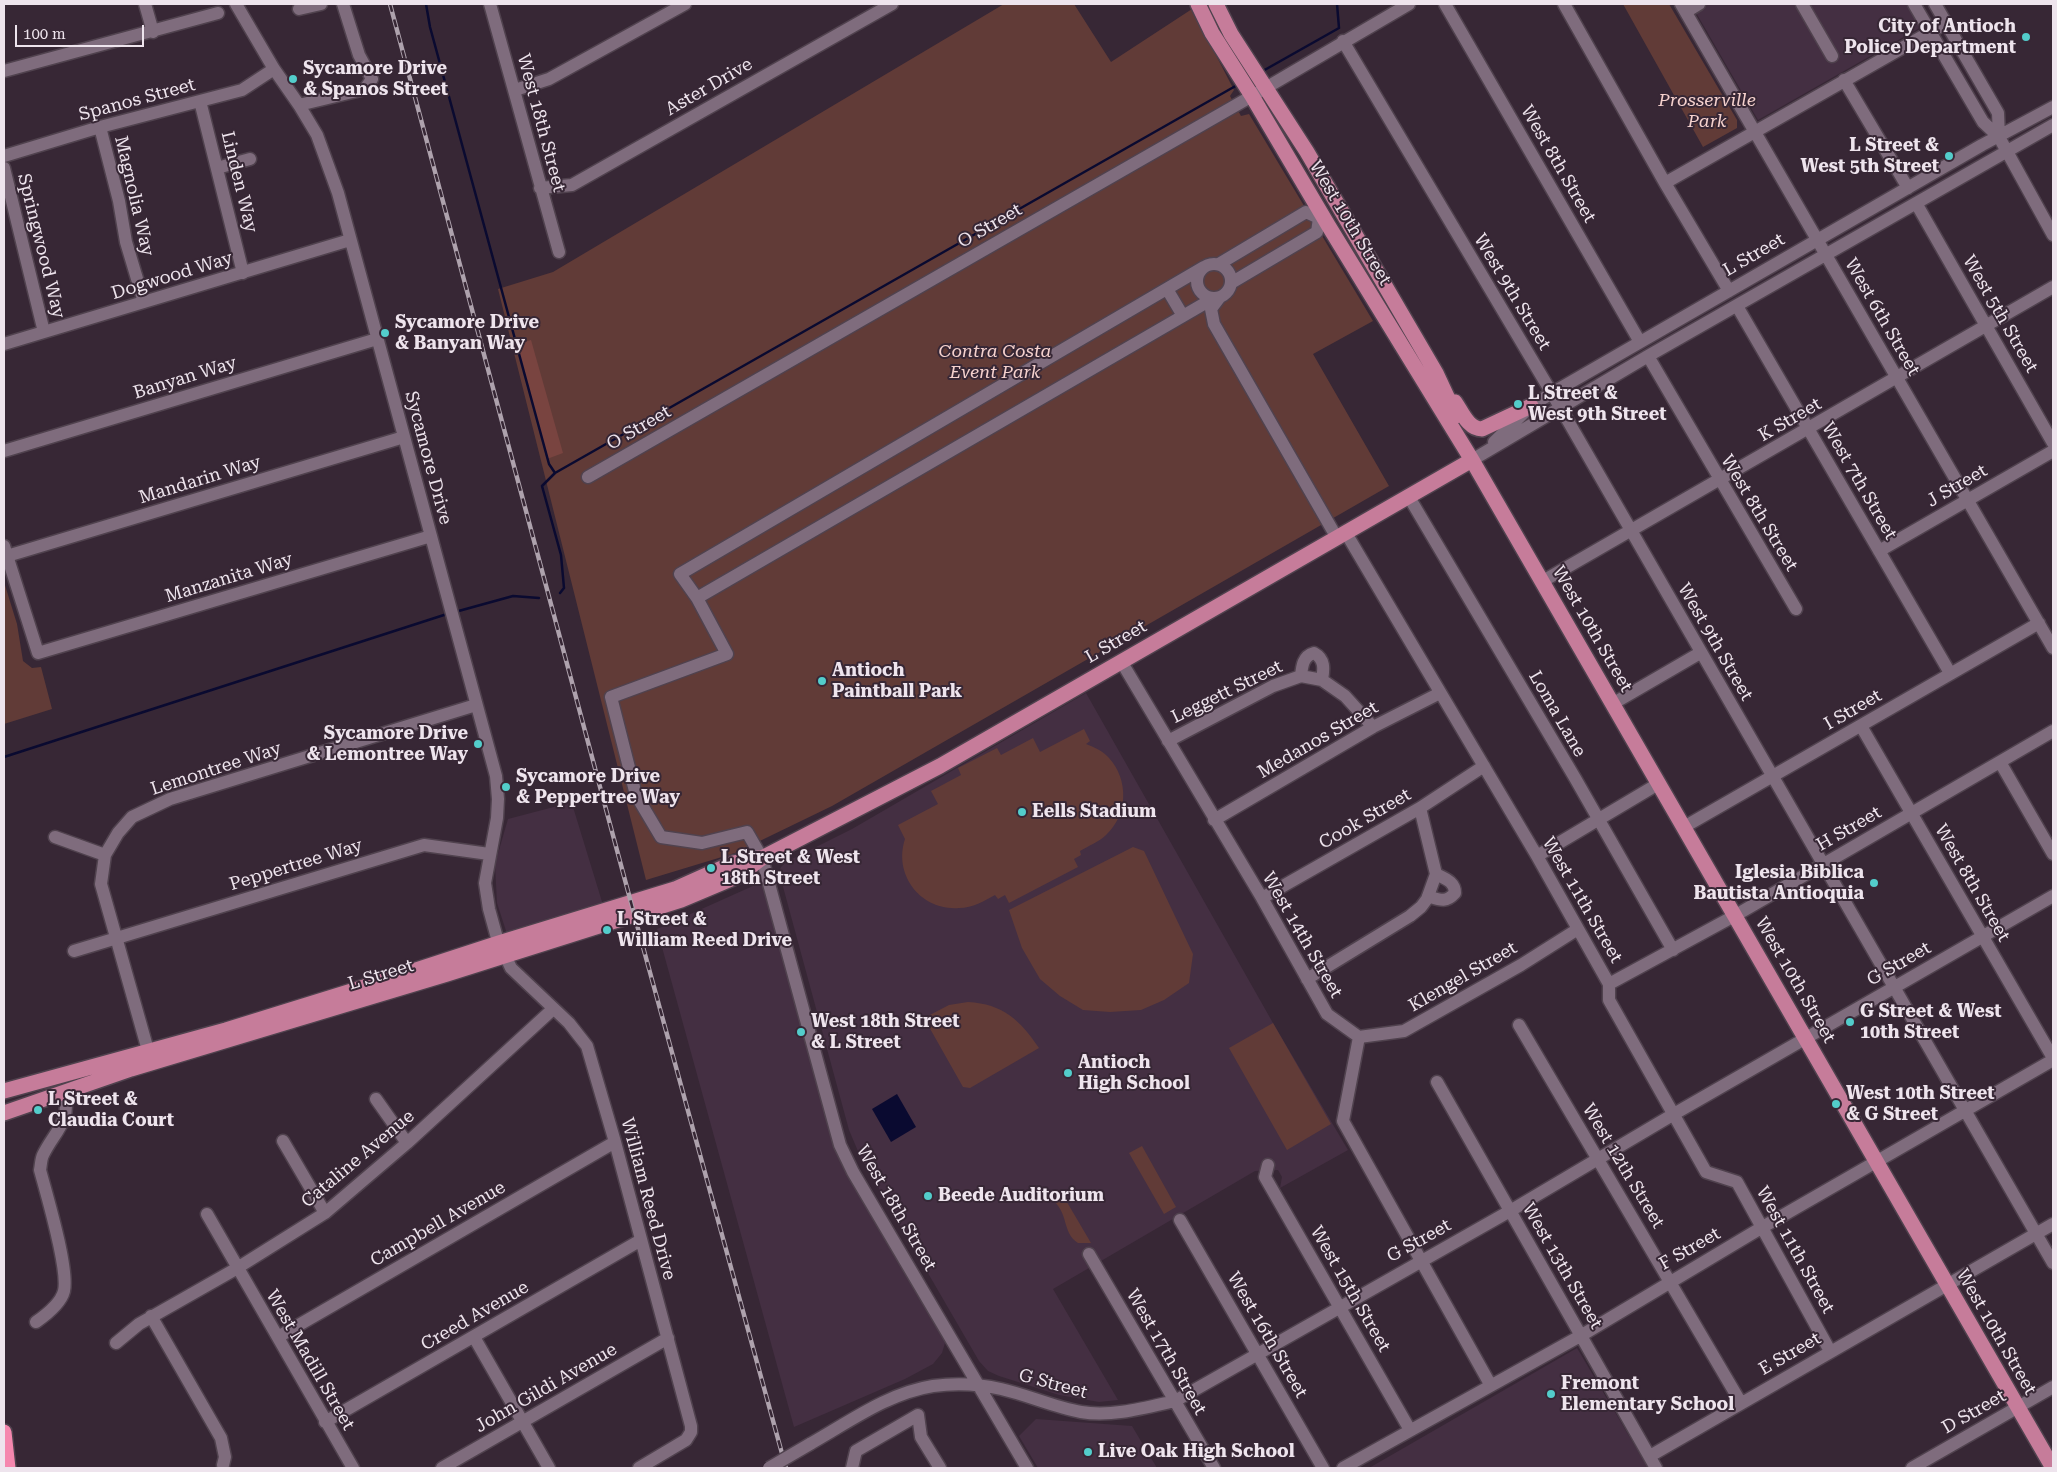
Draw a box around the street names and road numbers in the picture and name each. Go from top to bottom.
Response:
street label: West 18th Street [512,52,570,194]
street label: Aster Drive [662,53,756,121]
street label: Spanos Street [76,74,198,126]
street label: West 8th Street [1516,102,1600,226]
street label: Linden Way [216,129,262,235]
street label: Magnolia Way [110,134,158,258]
street label: West 10th Street [1304,157,1396,289]
street label: Springwood Way [13,171,69,321]
street label: O Street [954,199,1026,253]
street label: L Street [1719,229,1789,281]
street label: West 9th Street [1469,230,1555,354]
street label: Dogwood Way [109,247,235,305]
street label: West 5th Street [1958,252,2042,376]
street label: West 6th Street [1840,255,1924,379]
street label: Banyan Way [131,352,239,404]
street label: Sycamore Drive [400,389,456,527]
street label: K Street [1755,393,1825,447]
street label: O Street [603,401,675,455]
street label: West 7th Street [1817,419,1901,543]
street label: Mandarin Way [136,451,264,509]
street label: West 8th Street [1716,451,1802,575]
street label: J Street [1923,460,1991,512]
street label: Manzanita Way [163,548,295,608]
street label: West 10th Street [1547,562,1637,696]
street label: West 9th Street [1673,580,1757,704]
street label: L Street [1081,616,1151,668]
street label: Leggett Street [1168,656,1286,728]
street label: Loma Lane [1524,667,1590,761]
street label: I Street [1820,685,1886,735]
street label: Medanos Street [1254,697,1382,783]
street label: Lemontree Way [148,738,284,800]
street label: Cook Street [1315,784,1415,854]
street label: H Street [1813,802,1885,856]
street label: West 8th Street [1930,821,2014,945]
street label: West 11th Street [1537,833,1627,967]
street label: Peppertree Way [227,835,365,895]
street label: West 14th Street [1257,868,1347,1002]
street label: West 10th Street [1750,913,1840,1047]
street label: Klengel Street [1405,937,1521,1017]
street label: G Street [1863,937,1935,991]
street label: L Street [346,955,416,995]
street label: West 12th Street [1577,1100,1669,1232]
street label: Cataline Avenue [297,1105,419,1213]
street label: William Reed Drive [616,1116,680,1282]
street label: West 18th Street [851,1141,941,1275]
street label: Campbell Avenue [367,1177,509,1271]
street label: West 11th Street [1751,1183,1839,1317]
street label: West 13th Street [1517,1199,1607,1333]
street label: G Street [1383,1215,1455,1267]
street label: West 15th Street [1305,1222,1395,1356]
street label: F Street [1656,1223,1724,1275]
street label: West 10th Street [1951,1265,2041,1399]
street label: West 16th Street [1222,1268,1312,1402]
street label: Creed Avenue [417,1276,533,1356]
street label: West 17th Street [1121,1285,1211,1419]
street label: West Madill Street [261,1286,359,1434]
street label: E Street [1755,1328,1825,1380]
street label: John Gildi Avenue [471,1339,621,1437]
street label: G Street [1016,1364,1090,1404]
street label: D Street [1938,1385,2010,1439]

